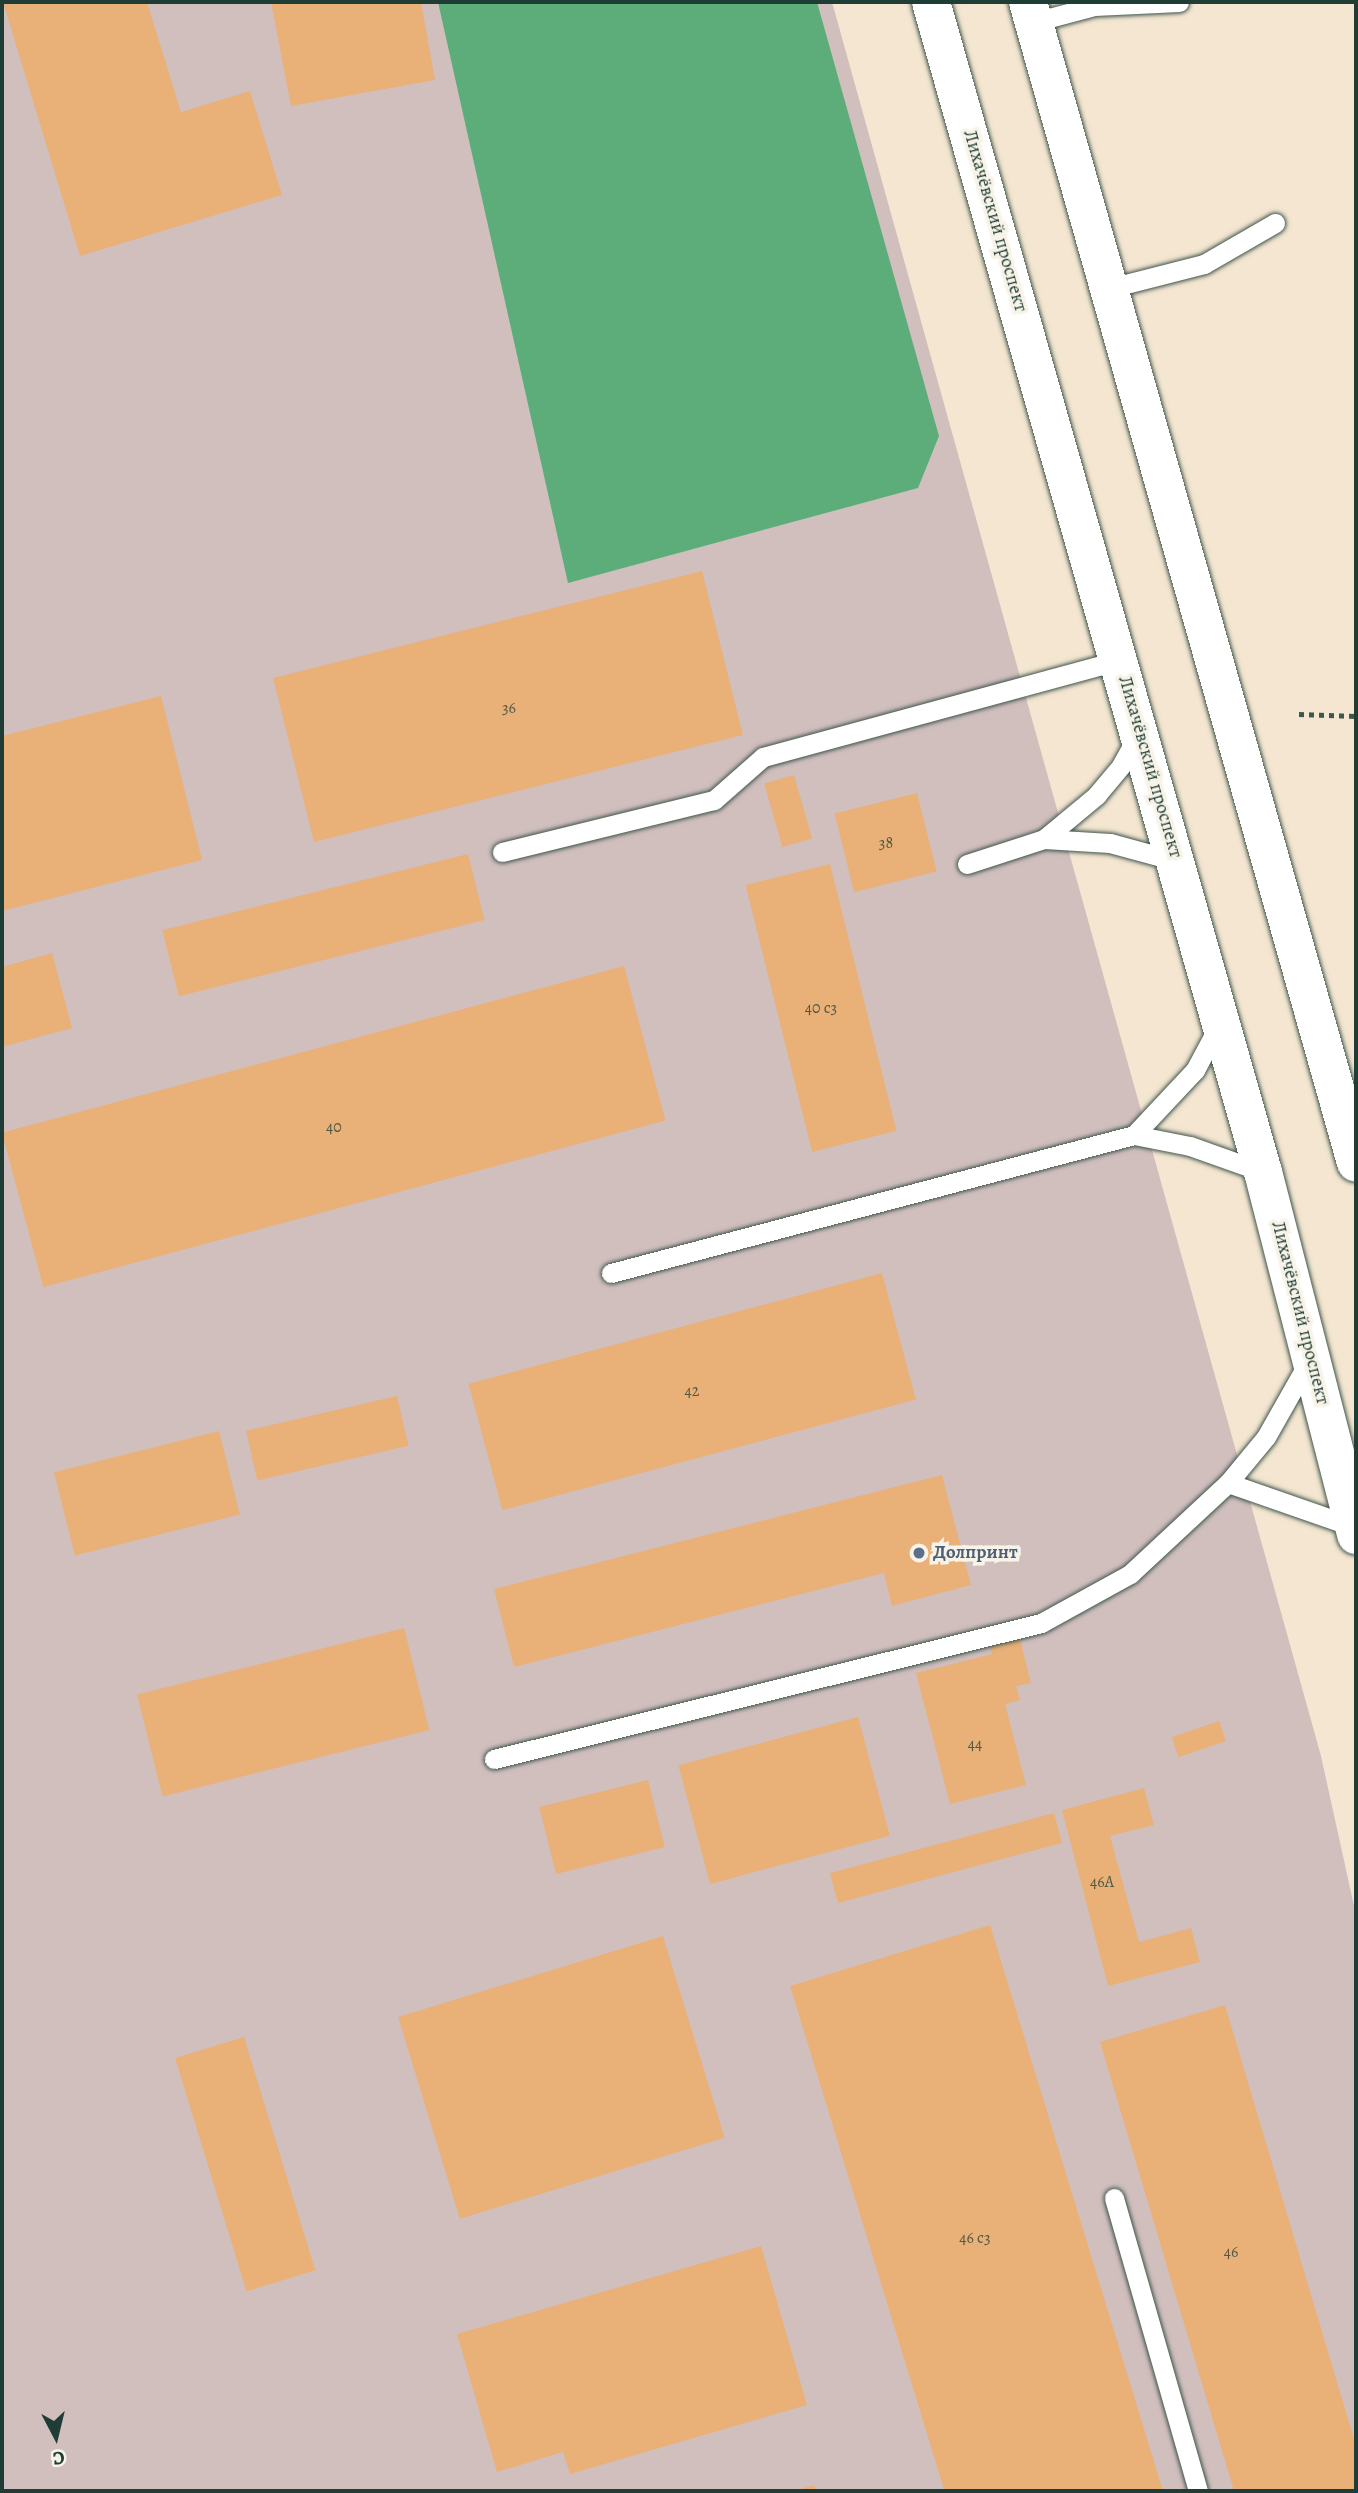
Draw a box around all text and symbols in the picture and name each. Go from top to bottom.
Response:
street label: Лихачёвский проспект [958,127,1032,315]
street label: Лихачёвский проспект [1113,673,1187,861]
house number: 36 [502,698,516,718]
house number: 38 [879,833,893,853]
house number: 40 с3 [805,998,837,1018]
house number: 40 [326,1117,342,1137]
street label: Лихачёвский проспект [1266,1219,1334,1407]
house number: 42 [685,1381,699,1401]
place label: Долпринт [933,1542,1018,1564]
marker: Долпринт [911,1545,927,1561]
house number: 44 [968,1734,982,1754]
house number: 46А [1090,1872,1114,1892]
house number: 46 с3 [959,2228,991,2248]
house number: 46 [1224,2242,1238,2262]
north arrow [21,2402,91,2472]
text: С [51,2444,66,2471]

